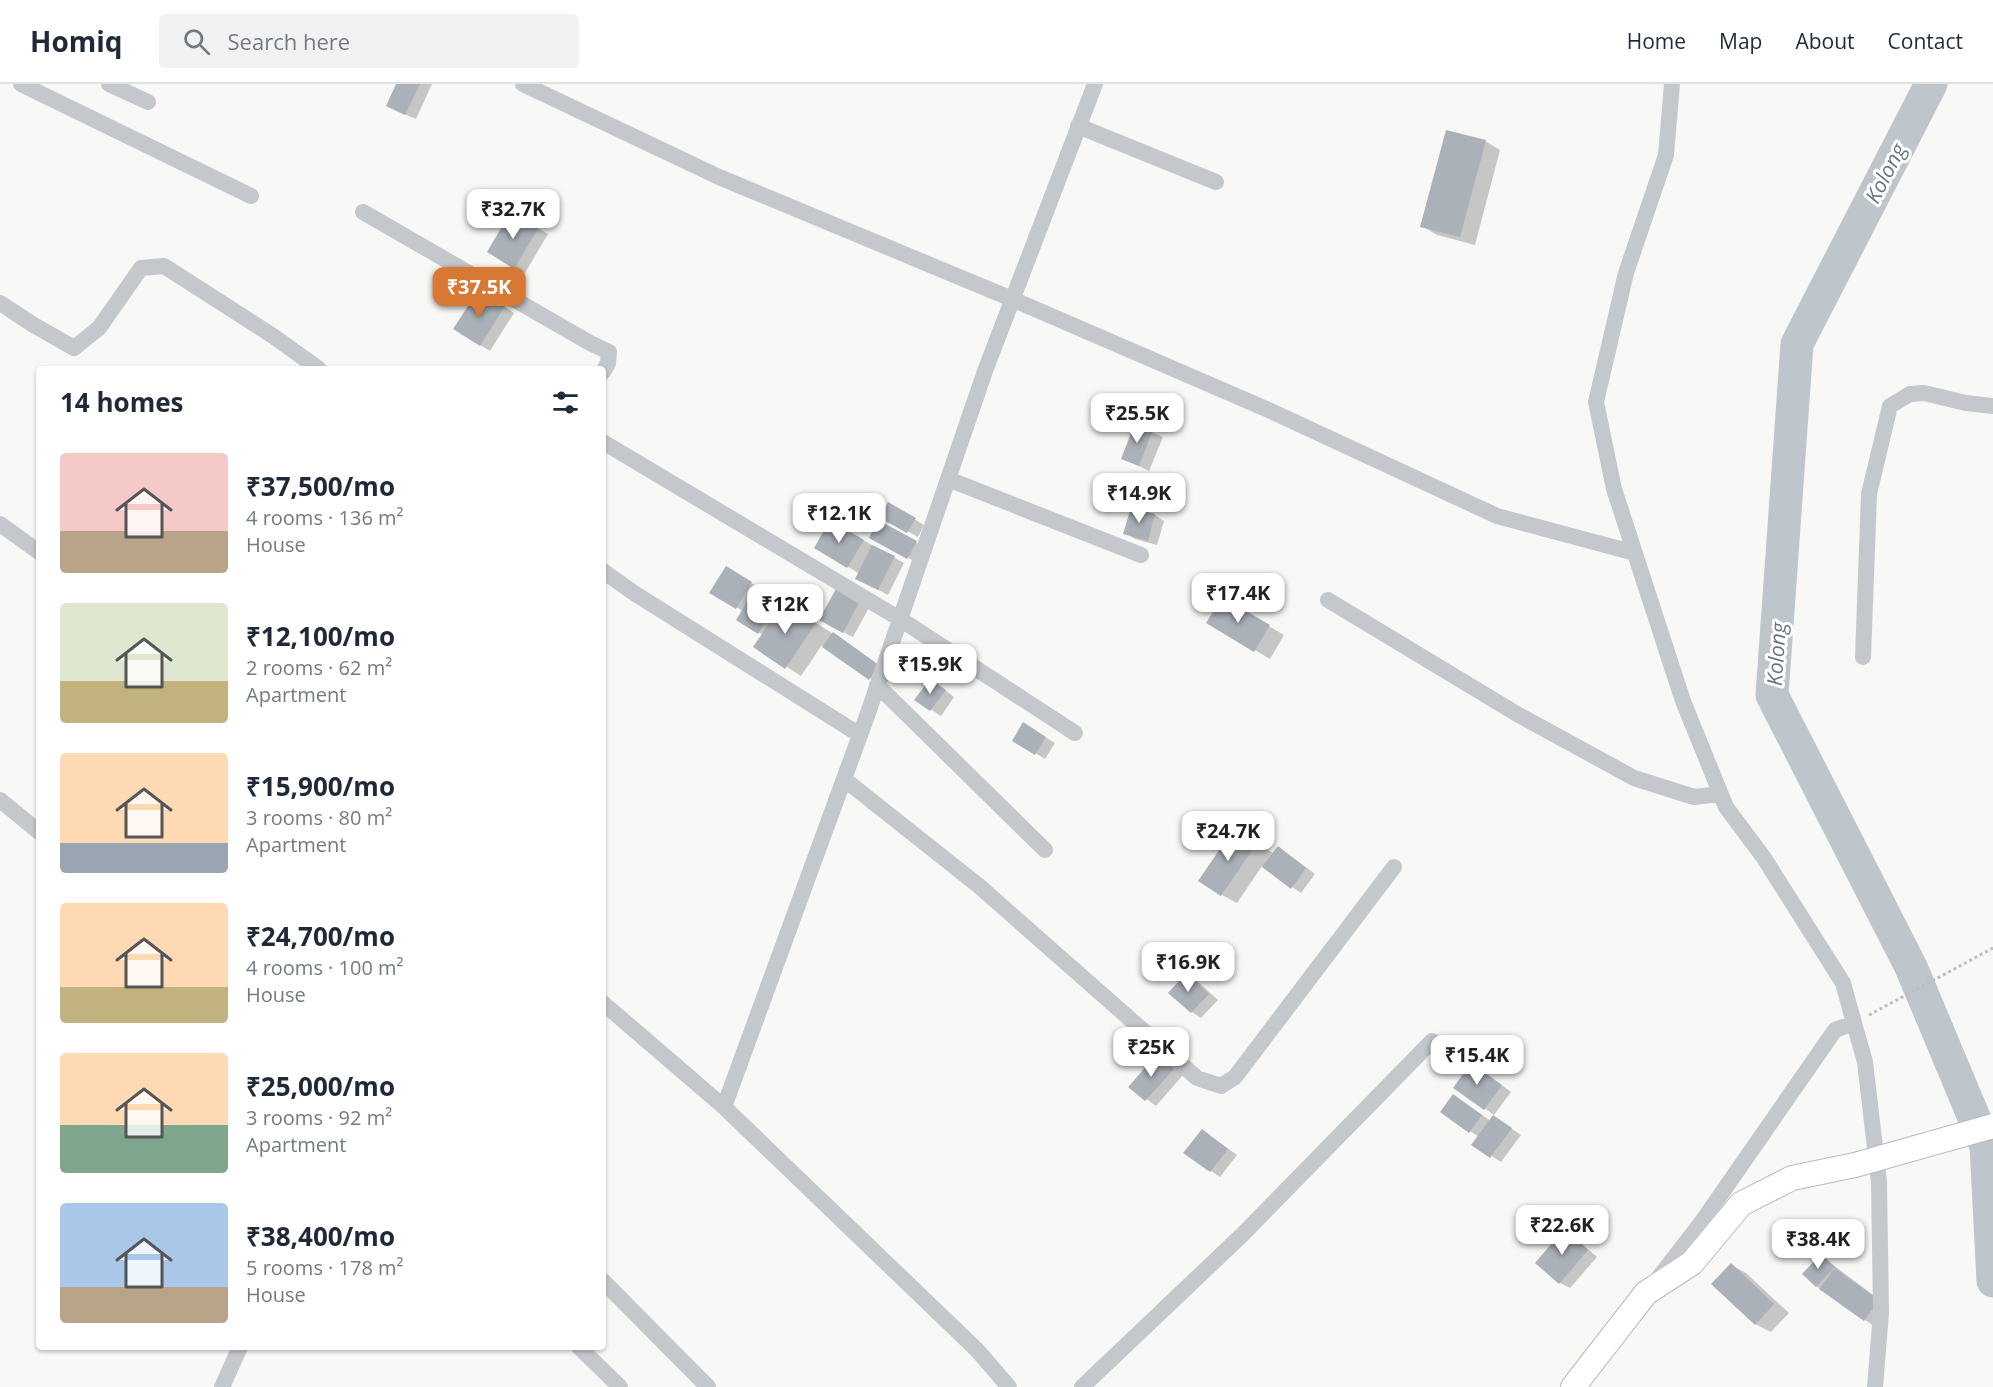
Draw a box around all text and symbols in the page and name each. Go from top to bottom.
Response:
search box [159,14,579,68]
text: Homiq [30,22,123,60]
icon: search [180,25,213,58]
text: Search here [228,26,350,56]
text: Home [1627,27,1686,55]
text: Map [1719,27,1762,55]
text: About [1795,27,1855,55]
text: Contact [1888,27,1963,55]
water label: Kolong [1858,137,1912,208]
pin: ₹32.7K [464,189,562,240]
text: ₹32.7K [481,195,545,222]
pin: ₹37.5K [430,267,528,318]
text: ₹37.5K [447,273,511,300]
text: 14 homes [60,384,184,420]
icon: filters [549,386,582,419]
pin: ₹25.5K [1088,393,1186,444]
text: ₹25.5K [1105,399,1169,426]
text: ₹37,500/mo [246,468,395,504]
pin: ₹14.9K [1090,473,1188,524]
icon: home [108,477,180,549]
text: ₹14.9K [1107,479,1171,506]
pin: ₹12.1K [790,493,888,544]
text: ₹12.1K [807,499,871,526]
text: 4 rooms · 136 m² [246,504,404,531]
text: House [246,531,306,558]
pin: ₹17.4K [1189,573,1287,624]
text: ₹17.4K [1206,579,1270,606]
pin: ₹12K [749,584,821,635]
text: ₹12K [761,590,809,617]
text: ₹12,100/mo [246,618,395,654]
water label: Kolong [1760,620,1792,687]
icon: home [108,627,180,699]
pin: ₹15.9K [881,644,979,695]
text: ₹15.9K [898,650,962,677]
text: 2 rooms · 62 m² [246,654,392,681]
text: Apartment [246,681,346,708]
text: ₹15,900/mo [246,768,395,804]
icon: home [108,777,180,849]
text: 3 rooms · 80 m² [246,804,392,831]
pin: ₹24.7K [1179,811,1277,862]
text: ₹24.7K [1196,817,1260,844]
text: Apartment [246,831,346,858]
text: ₹24,700/mo [246,918,395,954]
icon: home [108,927,180,999]
pin: ₹16.9K [1139,942,1237,993]
text: ₹16.9K [1156,948,1220,975]
text: 4 rooms · 100 m² [246,954,404,981]
text: House [246,981,306,1008]
pin: ₹25K [1115,1027,1187,1078]
text: ₹25K [1127,1033,1175,1060]
pin: ₹15.4K [1428,1035,1526,1086]
text: ₹15.4K [1445,1041,1509,1068]
text: ₹25,000/mo [246,1068,395,1104]
icon: home [108,1077,180,1149]
text: 3 rooms · 92 m² [246,1104,392,1131]
text: Apartment [246,1131,346,1158]
pin: ₹22.6K [1513,1205,1611,1256]
text: ₹22.6K [1530,1211,1594,1238]
text: ₹38,400/mo [246,1218,395,1254]
pin: ₹38.4K [1769,1219,1867,1270]
text: ₹38.4K [1786,1225,1850,1252]
icon: home [108,1227,180,1299]
text: 5 rooms · 178 m² [246,1254,404,1281]
text: House [246,1281,306,1308]

